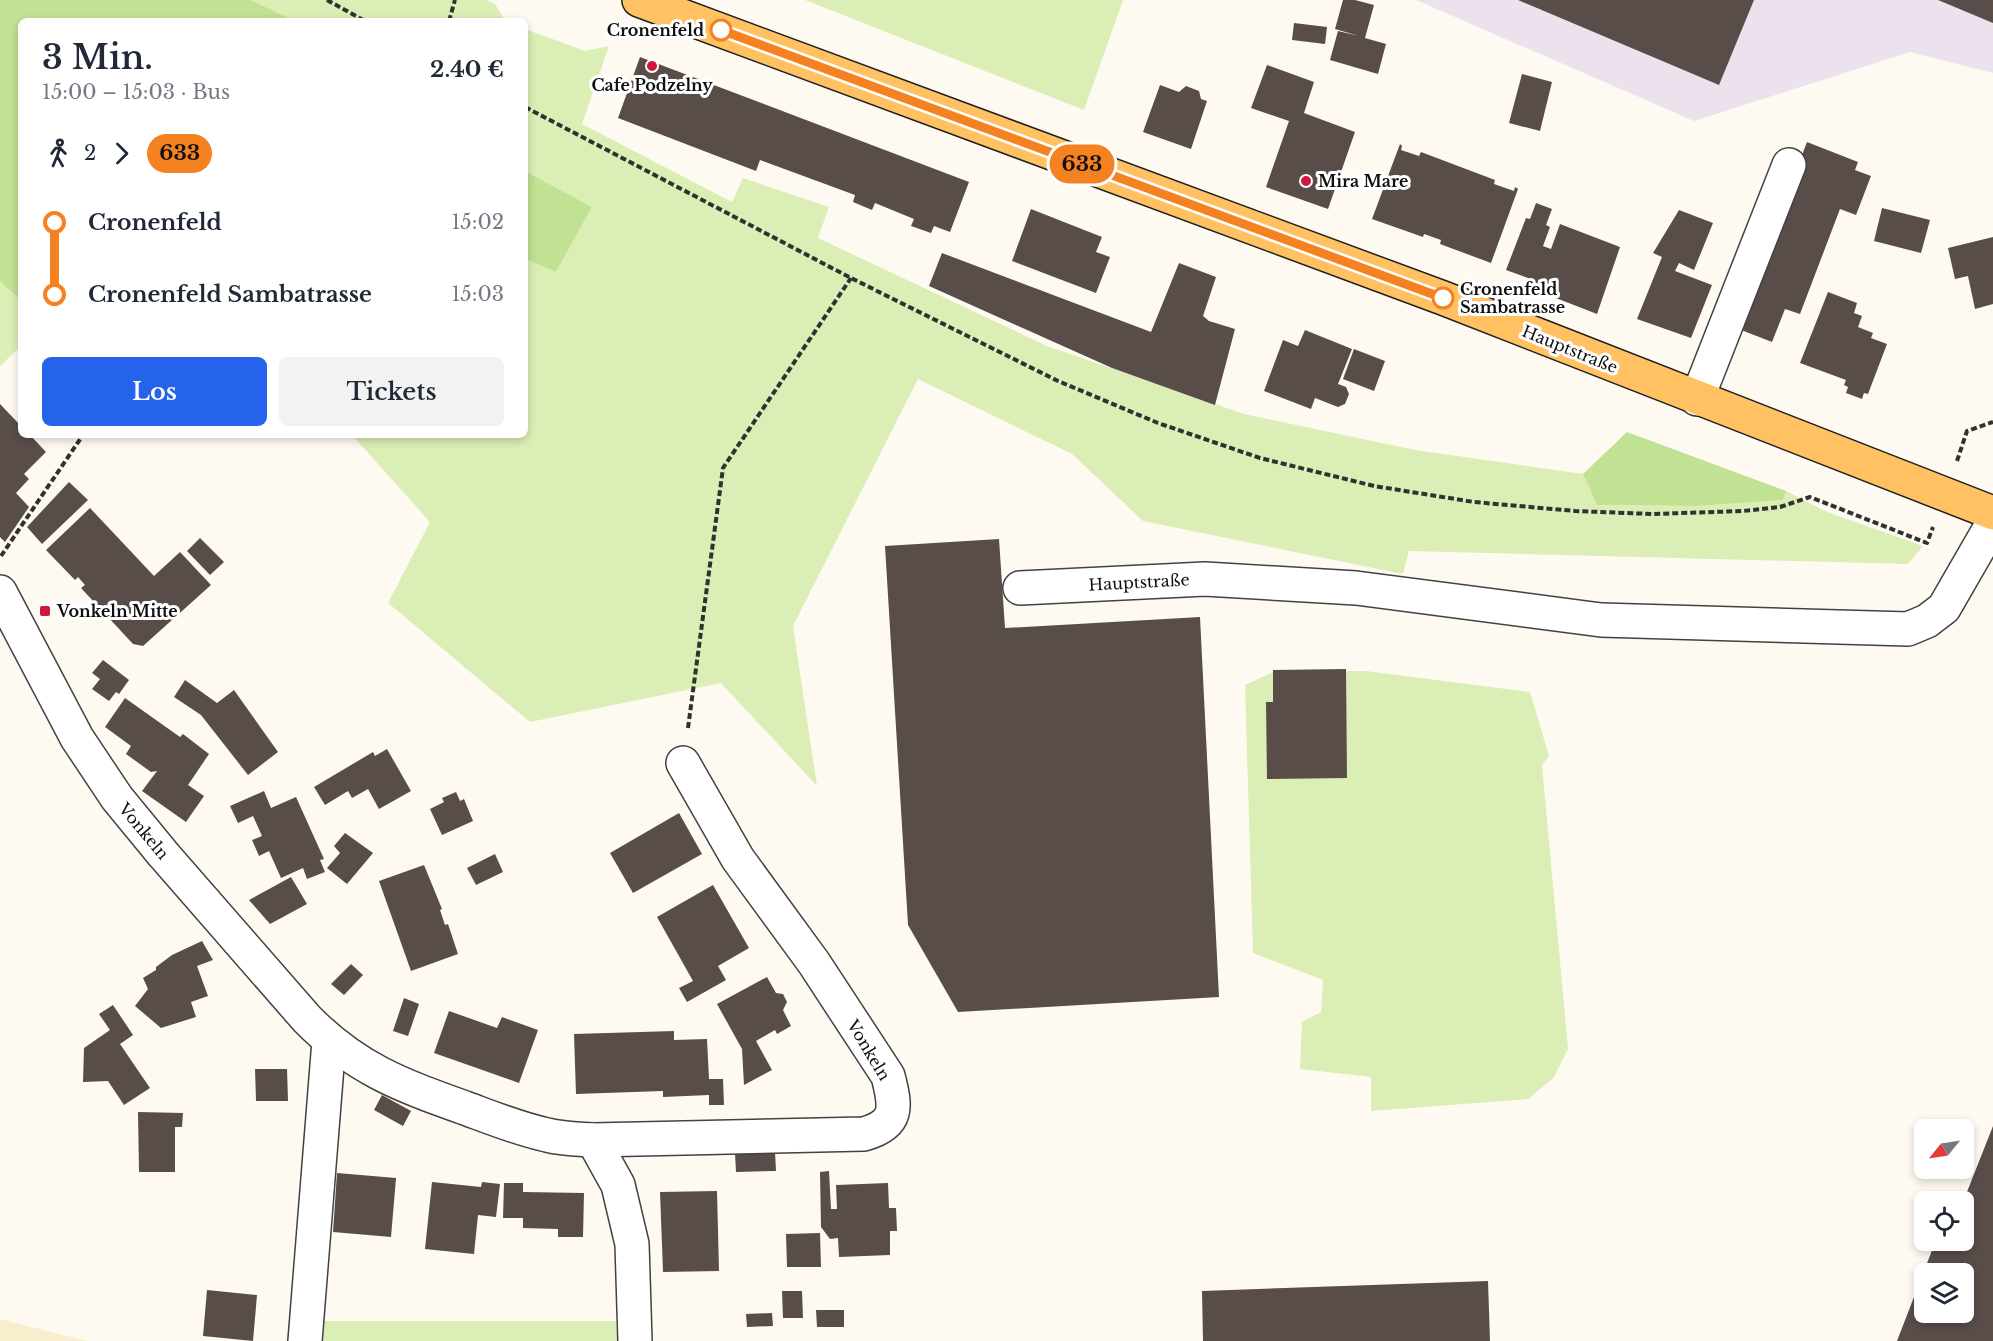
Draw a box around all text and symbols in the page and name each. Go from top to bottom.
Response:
marker: Cronenfeld [710,19,732,41]
place label: Cronenfeld [607,20,704,40]
text: 3 Min. [42,37,153,78]
text: 2.40 € [430,56,504,83]
marker: Cafe Podzelny [645,59,659,73]
place label: Cafe Podzelny [591,75,713,95]
text: 15:00 – 15:03 · Bus [42,80,230,104]
icon: walk [42,137,75,170]
icon: forward [105,137,138,170]
text: 633 [159,140,200,166]
text: 2 [84,141,96,165]
line badge: 633 [1048,144,1116,184]
text: 633 [1062,151,1102,177]
place label: Mira Mare [1318,171,1408,191]
marker: Mira Mare [1299,174,1313,188]
text: Cronenfeld [88,209,222,236]
text: 15:02 [451,210,504,234]
place label: Cronenfeld Sambatrasse [1460,279,1565,317]
text: Cronenfeld Sambatrasse [88,281,372,308]
text: 15:03 [451,282,504,306]
marker: Cronenfeld Sambatrasse [1432,287,1454,309]
street label: Hauptstraße [1519,321,1621,377]
button: Los [42,357,267,426]
button: Tickets [279,357,504,426]
street label: Hauptstraße [1088,569,1190,595]
place label: Vonkeln Mitte [56,601,178,621]
marker: Vonkeln Mitte [38,604,52,618]
street label: Vonkeln [114,798,173,863]
street label: Vonkeln [843,1015,895,1084]
north arrow [1914,1119,1974,1179]
map controls [1914,1119,1974,1323]
button: locate [1914,1191,1974,1251]
button: layers [1914,1263,1974,1323]

